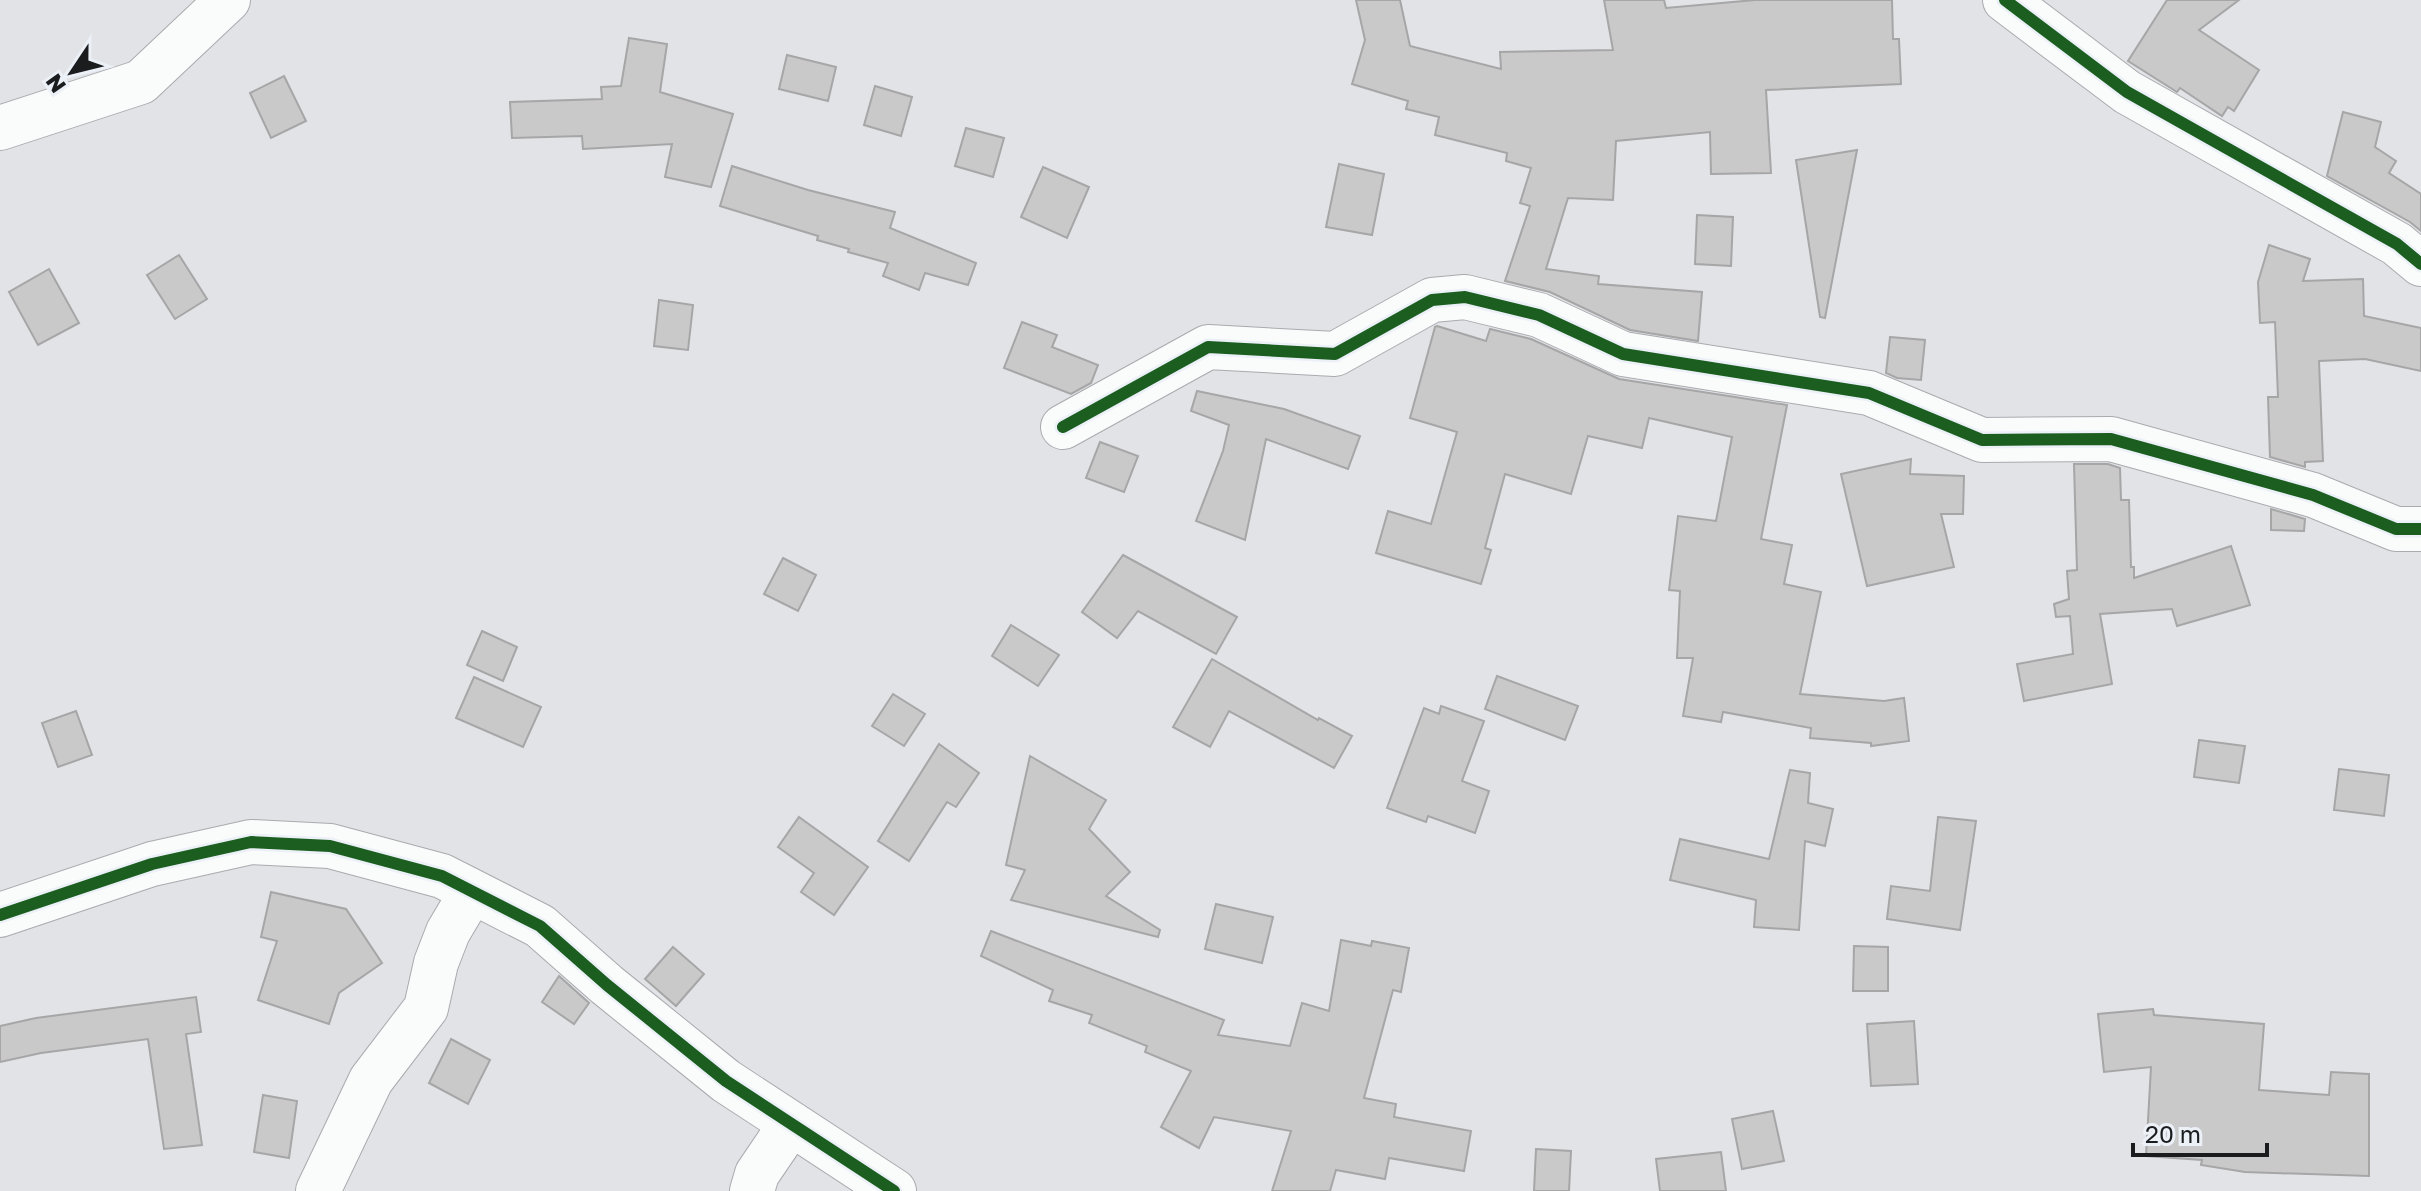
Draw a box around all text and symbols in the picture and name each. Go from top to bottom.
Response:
north arrow [32,32,112,112]
text: N [39,69,71,98]
scale bar [2133,1107,2267,1157]
text: 20 m [2145,1119,2201,1148]

